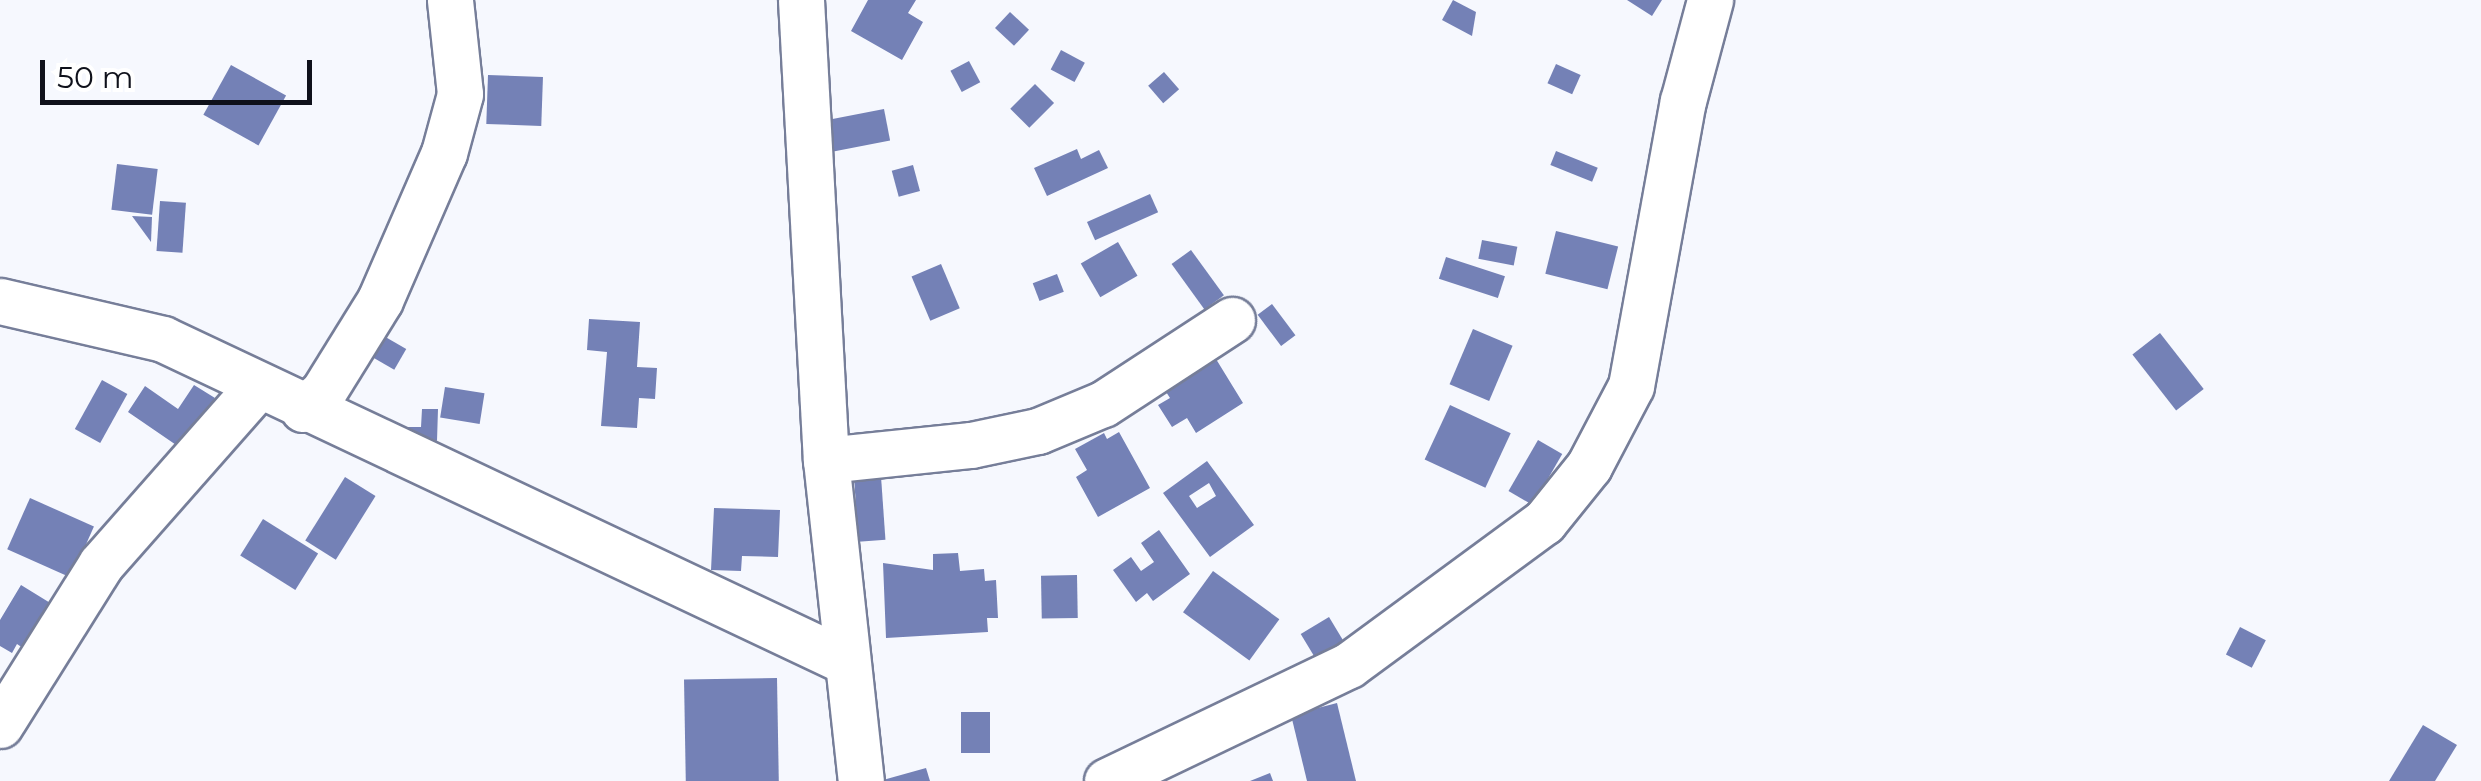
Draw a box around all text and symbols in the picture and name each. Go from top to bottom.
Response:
scale bar [45,40,318,102]
text: 50 m [57,59,134,96]

